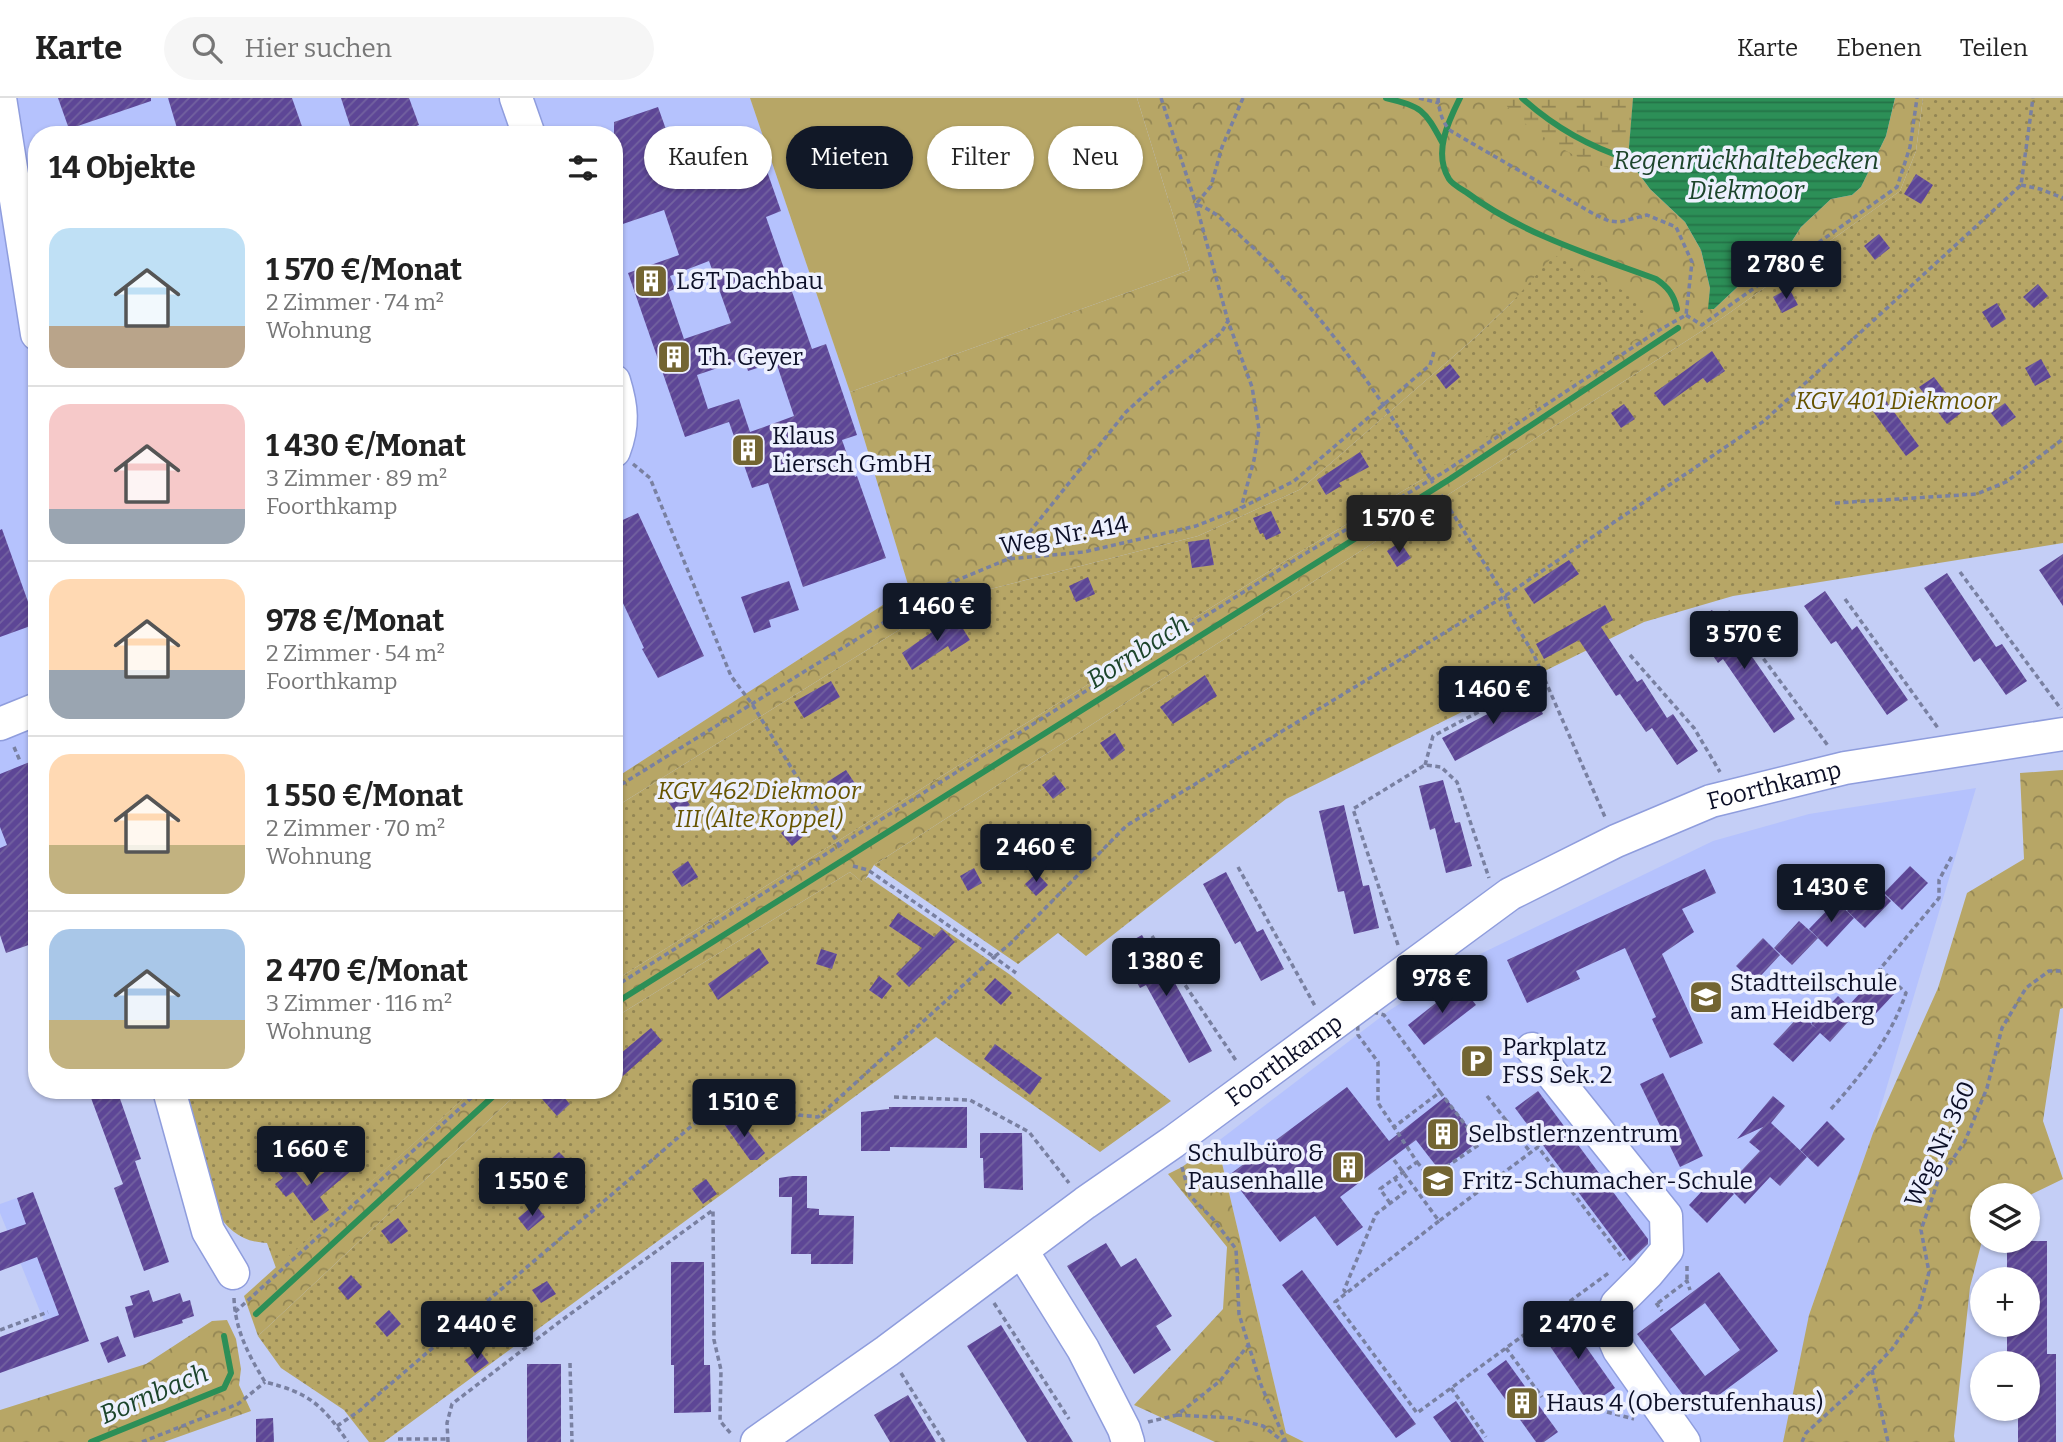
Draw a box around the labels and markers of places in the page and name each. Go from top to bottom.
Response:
pin: 2 780 € [1721,242,1851,301]
building icon: L&T Dachbau [632,262,670,300]
place label: L&T Dachbau [676,267,823,295]
building icon: Th. Geyer [655,338,693,376]
place label: Th. Geyer [698,343,803,371]
place label: Klaus Liersch GmbH [772,422,932,478]
building icon: Klaus Liersch GmbH [729,431,767,469]
pin: 1 570 € [1334,496,1464,555]
pin: 1 460 € [872,584,1002,643]
pin: 3 570 € [1679,612,1809,671]
pin: 1 460 € [1428,666,1558,726]
pin: 2 460 € [971,824,1101,884]
pin: 1 430 € [1766,864,1896,924]
pin: 1 380 € [1101,939,1231,998]
pin: 978 € [1393,956,1491,1015]
place label: Stadtteilschule am Heidberg [1730,969,1897,1025]
school or university icon: Stadtteilschule am Heidberg [1687,978,1725,1016]
place label: Parkplatz FSS Sek. 2 [1502,1033,1613,1089]
parking icon: Parkplatz FSS Sek. 2 [1458,1042,1496,1080]
pin: 1 510 € [679,1080,809,1139]
building icon: Selbstlernzentrum [1424,1115,1462,1153]
place label: Selbstlernzentrum [1468,1120,1678,1148]
pin: 1 660 € [246,1126,376,1186]
place label: Schulbüro & Pausenhalle [1187,1139,1324,1195]
building icon: Schulbüro & Pausenhalle [1329,1148,1367,1186]
pin: 1 550 € [467,1158,597,1218]
school or university icon: Fritz-Schumacher-Schule [1419,1162,1457,1200]
place label: Fritz-Schumacher-Schule [1462,1167,1753,1195]
pin: 2 440 € [412,1302,542,1361]
pin: 2 470 € [1513,1302,1643,1361]
building icon: Haus 4 (Oberstufenhaus) [1503,1384,1541,1422]
place label: Haus 4 (Oberstufenhaus) [1546,1389,1824,1417]

